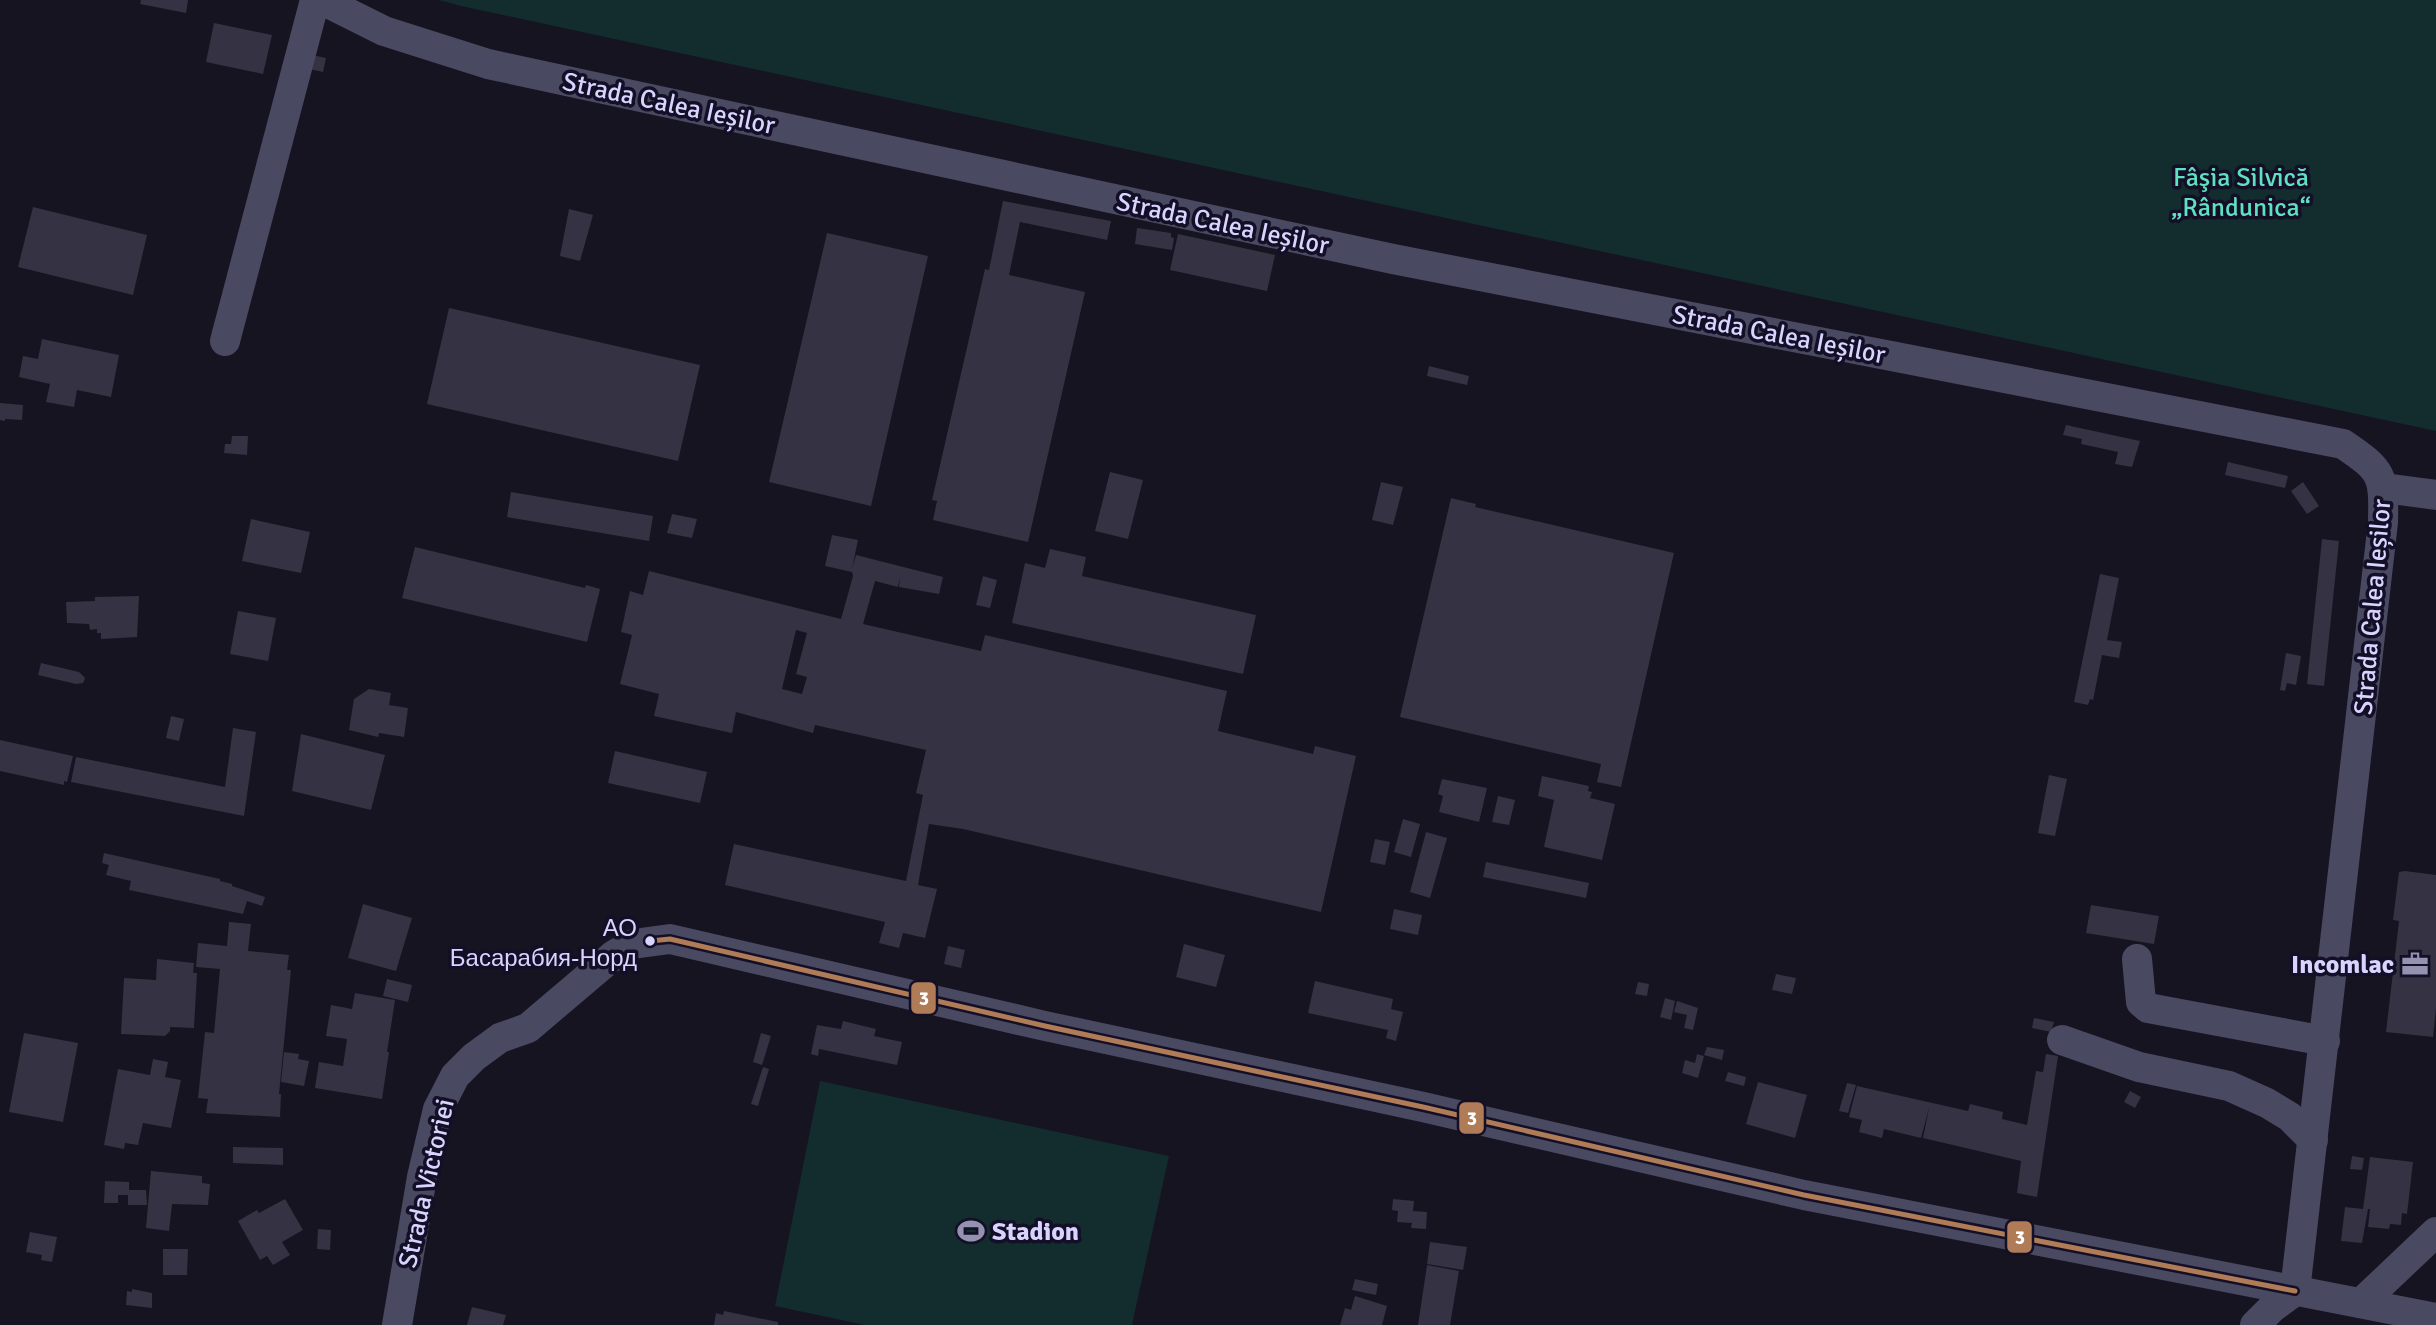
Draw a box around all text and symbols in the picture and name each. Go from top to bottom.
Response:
street label: Strada Calea Ieșilor [560,66,778,142]
park label: Fâşia Silvică „Rândunica“ [2171,162,2311,224]
street label: Strada Calea Ieșilor [1114,186,1332,262]
street label: Strada Calea Ieșilor [1670,299,1888,371]
street label: Strada Calea Ieșilor [2348,498,2398,716]
place label: АО Басарабия-Норд [450,913,637,973]
marker: АО Басарабия-Норд [643,934,657,948]
place label: Incomlac [2291,949,2394,981]
office icon: Incomlac [2400,949,2430,979]
line badge: 3 [910,981,937,1015]
text: 3 [919,987,929,1011]
street label: Strada Victoriei [392,1096,462,1271]
line badge: 3 [1458,1101,1485,1135]
text: 3 [1467,1107,1477,1131]
sports icon: Stadion [956,1216,986,1246]
place label: Stadion [992,1216,1079,1248]
line badge: 3 [2006,1220,2033,1254]
text: 3 [2015,1226,2025,1250]

